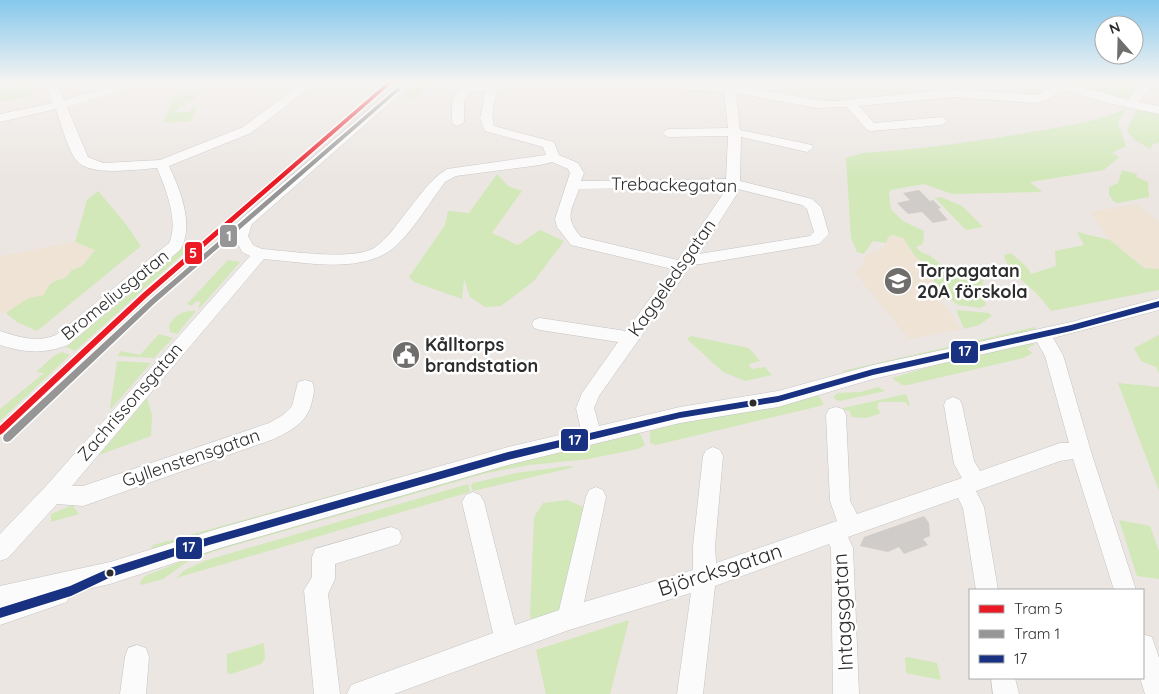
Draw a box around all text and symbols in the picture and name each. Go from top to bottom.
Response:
north arrow [1094,15,1144,65]
text: N [1107,18,1122,38]
street label: Trebackegatan [611,172,737,197]
street label: Kaggeledsgatan [623,214,721,341]
line badge: 1 [219,224,238,248]
text: 1 [226,227,232,245]
line badge: 5 [184,241,203,265]
street label: Bromeliusgatan [56,244,173,345]
text: 5 [189,244,197,262]
place label: Torpagatan 20A förskola [917,259,1028,303]
school or university icon: Torpagatan 20A förskola [883,266,913,296]
place label: Kålltorps brandstation [425,333,538,377]
street label: Zachrissonsgatan [72,338,187,465]
public building icon: Kålltorps brandstation [391,340,421,370]
line badge: 17 [950,340,979,364]
text: 17 [958,342,972,360]
unlabelled marker [748,398,758,408]
street label: Gyllenstensgatan [119,423,263,492]
line badge: 17 [560,428,589,452]
text: 17 [568,431,582,449]
line badge: 17 [175,536,203,560]
street label: Björcksgatan [654,537,785,601]
text: 17 [182,538,196,556]
street label: Intagsgatan [826,553,858,671]
unlabelled marker [105,568,115,578]
legend [969,589,1144,679]
text: Tram 5 [1014,599,1063,618]
text: Tram 1 [1014,624,1060,643]
text: 17 [1014,649,1028,668]

